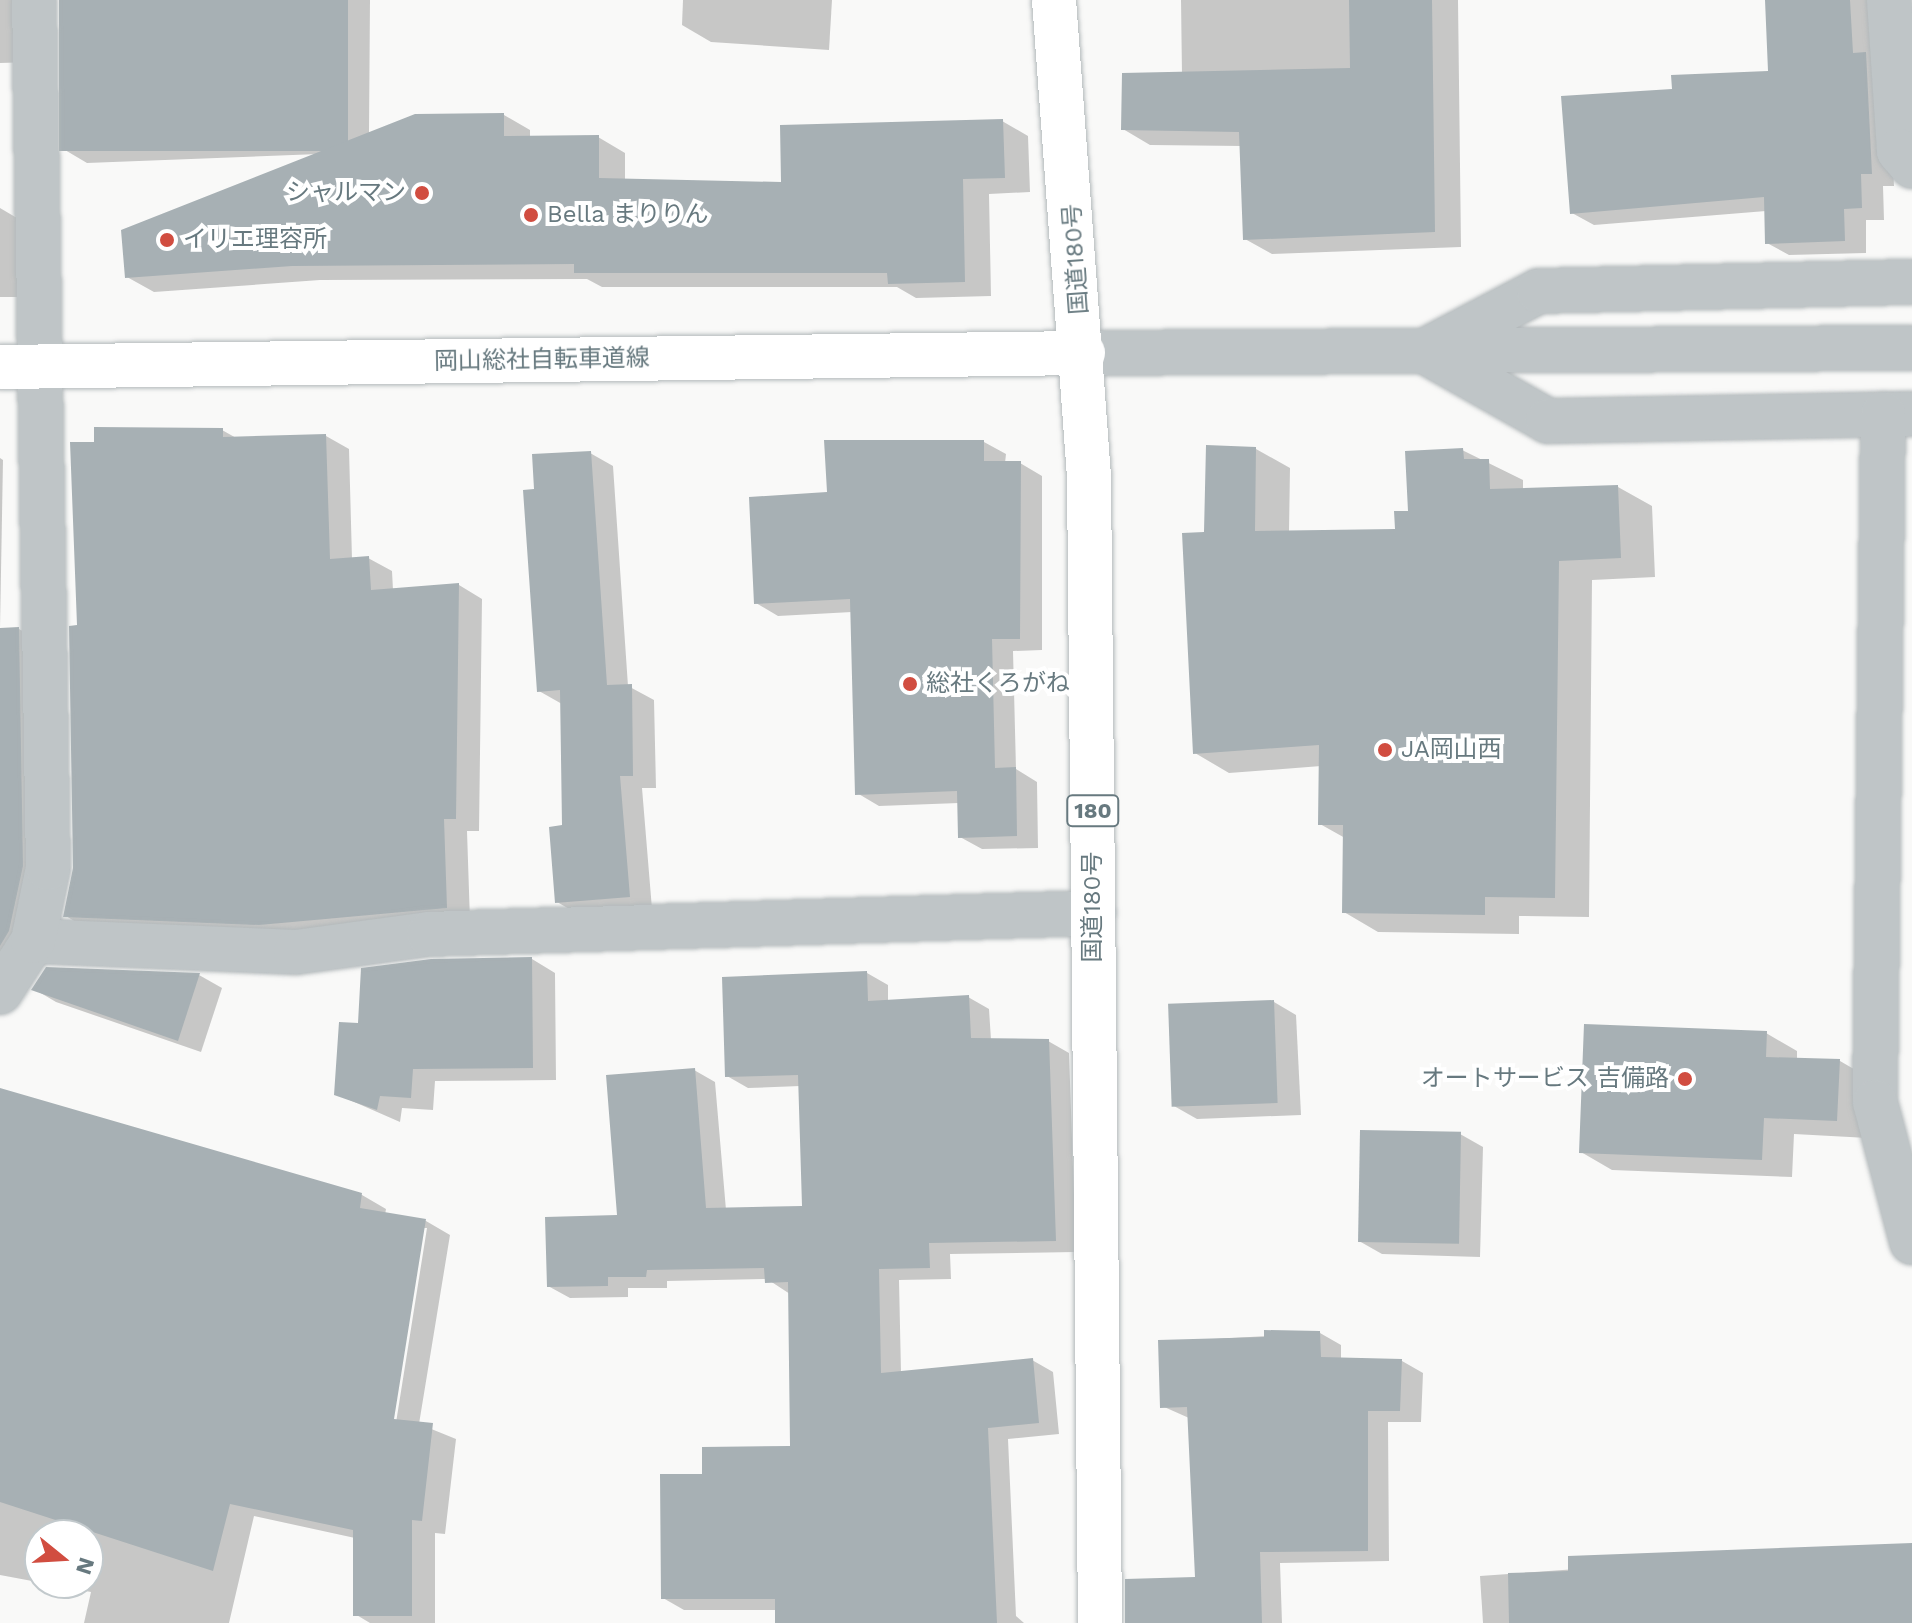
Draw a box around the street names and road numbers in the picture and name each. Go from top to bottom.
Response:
street label: 国道180号 [1058,203,1094,315]
street label: 岡山総社自転車道線 [434,344,650,376]
road number: 180 [1065,793,1121,829]
street label: 国道180号 [1079,851,1107,963]

